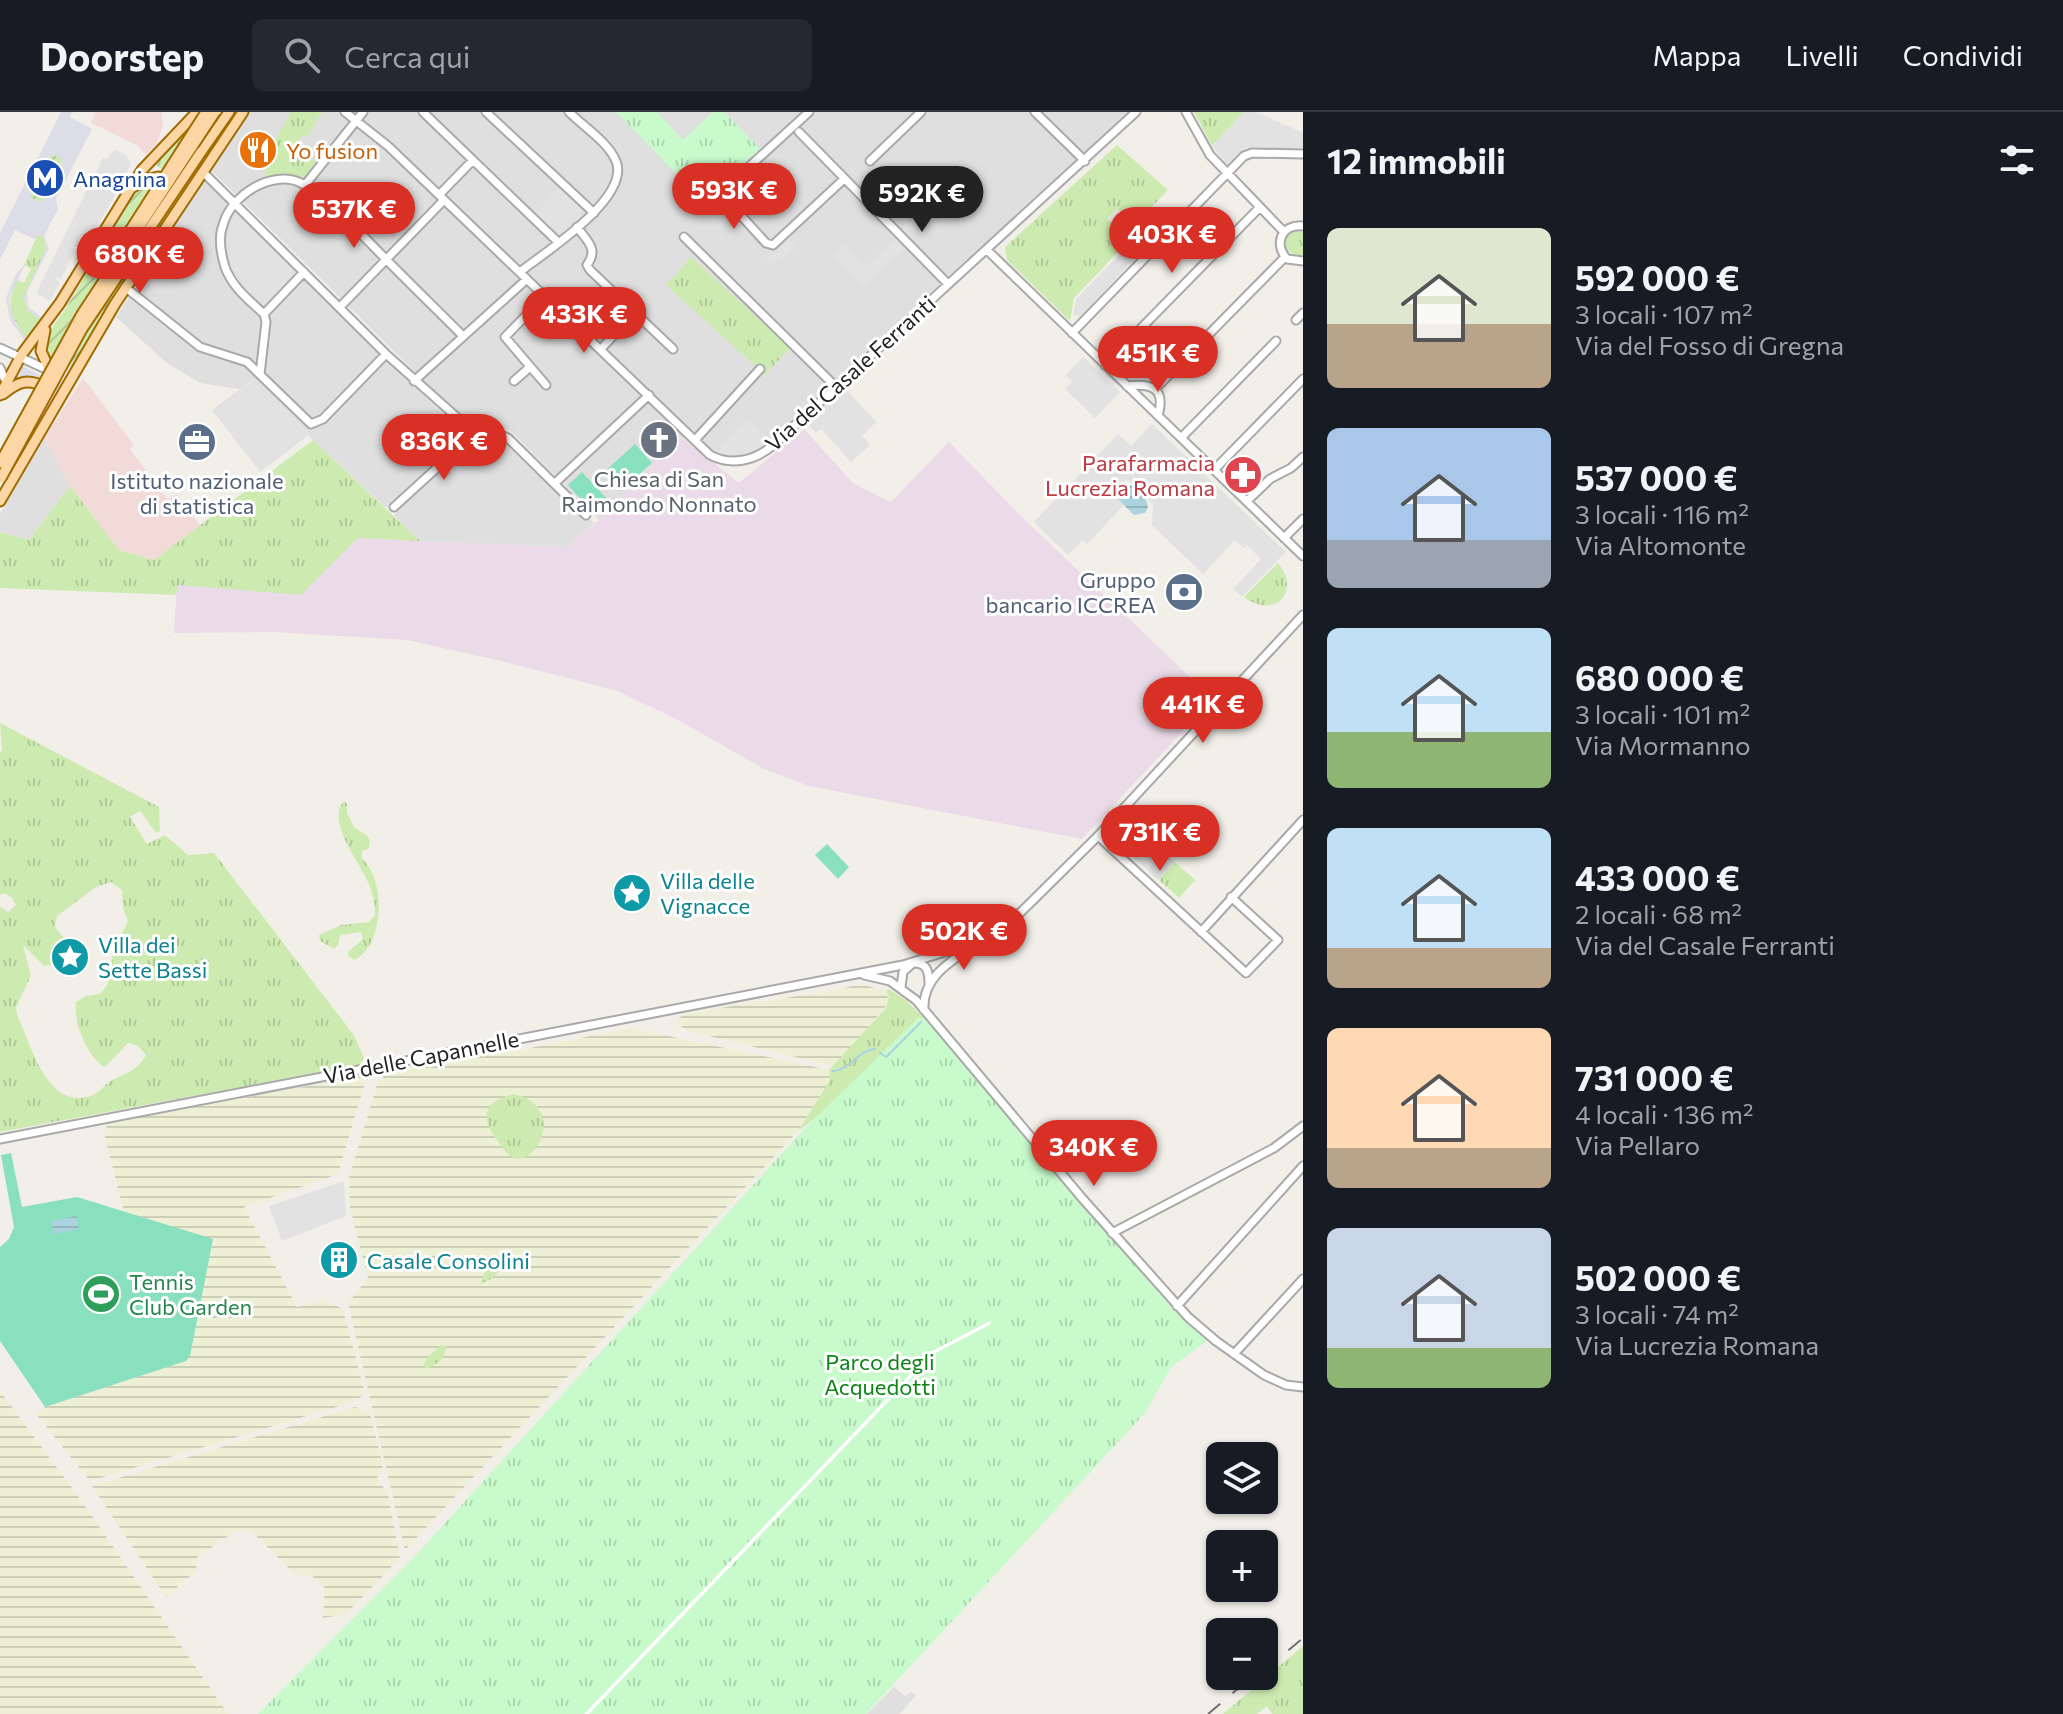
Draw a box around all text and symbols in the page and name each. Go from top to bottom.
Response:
search box [252,19,812,91]
text: Doorstep [40,32,204,79]
icon: search [280,33,324,77]
text: Cerca qui [344,37,470,74]
text: Mappa [1653,38,1741,72]
text: Livelli [1785,38,1859,72]
text: Condividi [1903,38,2023,72]
restaurant icon: Yo fusion [237,129,279,171]
place label: Yo fusion [286,137,378,164]
icon: filters [1995,138,2039,182]
text: 12 immobili [1327,139,1506,181]
metro station icon: Anagnina [24,157,66,199]
pin: 593K € [669,163,799,231]
place label: Anagnina [73,165,167,192]
pin: 592K € [857,166,987,234]
text: 593K € [690,173,778,204]
text: 592K € [878,176,966,207]
pin: 537K € [289,182,419,250]
text: 537K € [311,192,397,223]
pin: 403K € [1107,207,1237,275]
text: 403K € [1127,217,1217,248]
pin: 680K € [75,227,205,295]
text: 680K € [95,237,185,268]
text: 592 000 € [1575,256,1740,298]
icon: home [1391,260,1487,356]
pin: 433K € [519,287,649,355]
street label: Via del Casale Ferranti [759,289,941,457]
text: 433K € [540,297,628,328]
text: 3 locali · 107 m² [1575,298,1753,329]
pin: 451K € [1093,326,1223,394]
text: Via del Fosso di Gregna [1575,329,1844,360]
text: 451K € [1116,336,1200,367]
pin: 836K € [379,414,509,482]
church icon: Chiesa di San Raimondo Nonnato [638,419,680,461]
office icon: Istituto nazionale di statistica [176,421,218,463]
text: 836K € [400,424,488,455]
place label: Parafarmacia Lucrezia Romana [1045,449,1215,501]
pharmacy icon: Parafarmacia Lucrezia Romana [1222,454,1264,496]
text: 537 000 € [1575,456,1738,498]
icon: home [1391,460,1487,556]
place label: Chiesa di San Raimondo Nonnato [561,465,757,517]
place label: Istituto nazionale di statistica [110,467,284,519]
text: 3 locali · 116 m² [1575,498,1749,529]
text: Via Altomonte [1575,529,1746,560]
place label: Gruppo bancario ICCREA [985,566,1156,618]
bank icon: Gruppo bancario ICCREA [1163,571,1205,613]
text: 680 000 € [1575,656,1744,698]
icon: home [1391,660,1487,756]
pin: 441K € [1138,677,1268,745]
text: 441K € [1161,687,1245,718]
text: 3 locali · 101 m² [1575,698,1750,729]
text: Via Mormanno [1575,729,1750,760]
pin: 731K € [1095,805,1225,873]
text: 731K € [1119,815,1201,846]
text: 433 000 € [1575,856,1740,898]
icon: home [1391,860,1487,956]
place label: Villa delle Vignacce [660,867,755,919]
place icon: Villa delle Vignacce [611,872,653,914]
text: 2 locali · 68 m² [1575,898,1742,929]
pin: 502K € [899,904,1029,972]
text: 502K € [920,914,1008,945]
text: Via del Casale Ferranti [1575,929,1835,960]
place label: Villa dei Sette Bassi [98,931,207,983]
place icon: Villa dei Sette Bassi [49,936,91,978]
street label: Via delle Capannelle [321,1025,521,1089]
text: 731 000 € [1575,1056,1734,1098]
icon: home [1391,1060,1487,1156]
text: 4 locali · 136 m² [1575,1098,1753,1129]
pin: 340K € [1029,1120,1159,1188]
text: Via Pellaro [1575,1129,1700,1160]
text: 340K € [1049,1130,1139,1161]
building icon: Casale Consolini [318,1239,360,1281]
place label: Casale Consolini [367,1247,530,1274]
text: 502 000 € [1575,1256,1741,1298]
icon: home [1391,1260,1487,1356]
place label: Tennis Club Garden [129,1268,252,1320]
sports icon: Tennis Club Garden [80,1273,122,1315]
text: 3 locali · 74 m² [1575,1298,1739,1329]
text: Via Lucrezia Romana [1575,1329,1819,1360]
park label: Parco degli Acquedotti [824,1348,936,1400]
map controls [1206,1442,1278,1690]
button: layers [1206,1442,1278,1514]
button: + [1206,1530,1278,1602]
button: − [1206,1618,1278,1690]

